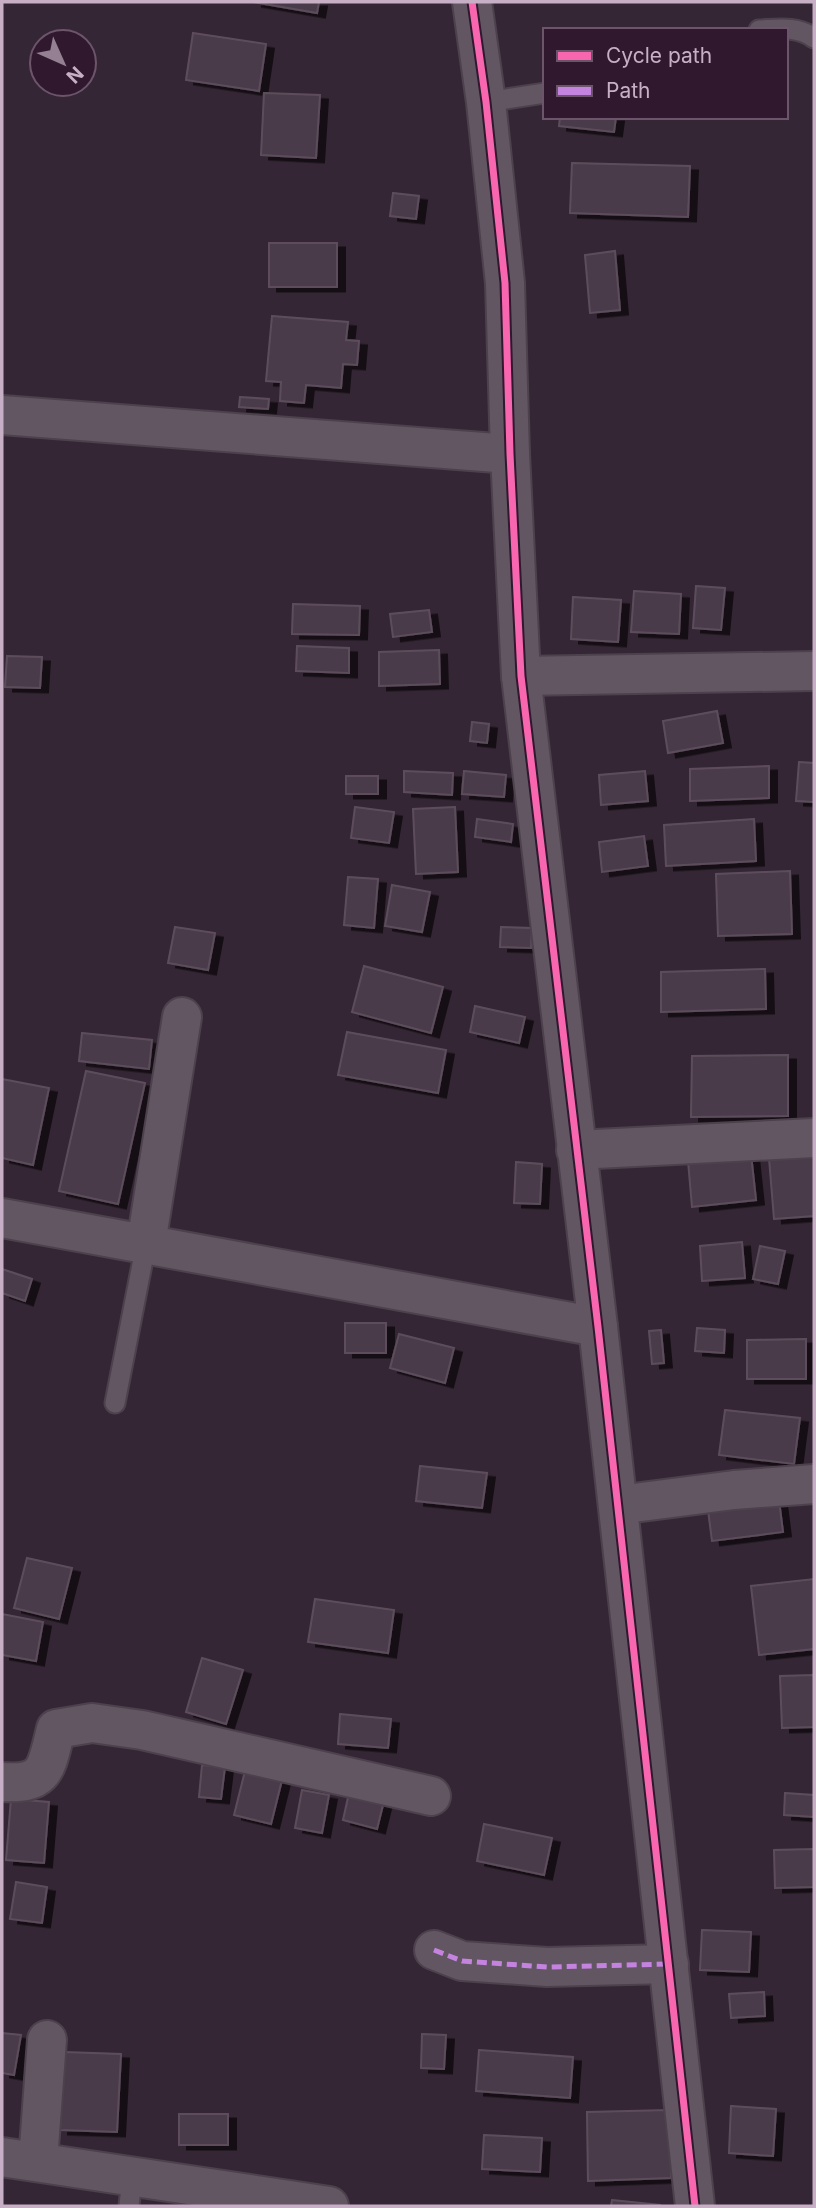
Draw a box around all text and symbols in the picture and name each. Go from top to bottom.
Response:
north arrow [28,28,98,98]
legend [543,28,788,119]
text: Cycle path [606,43,712,68]
text: N [61,61,88,88]
text: Path [606,78,651,103]

